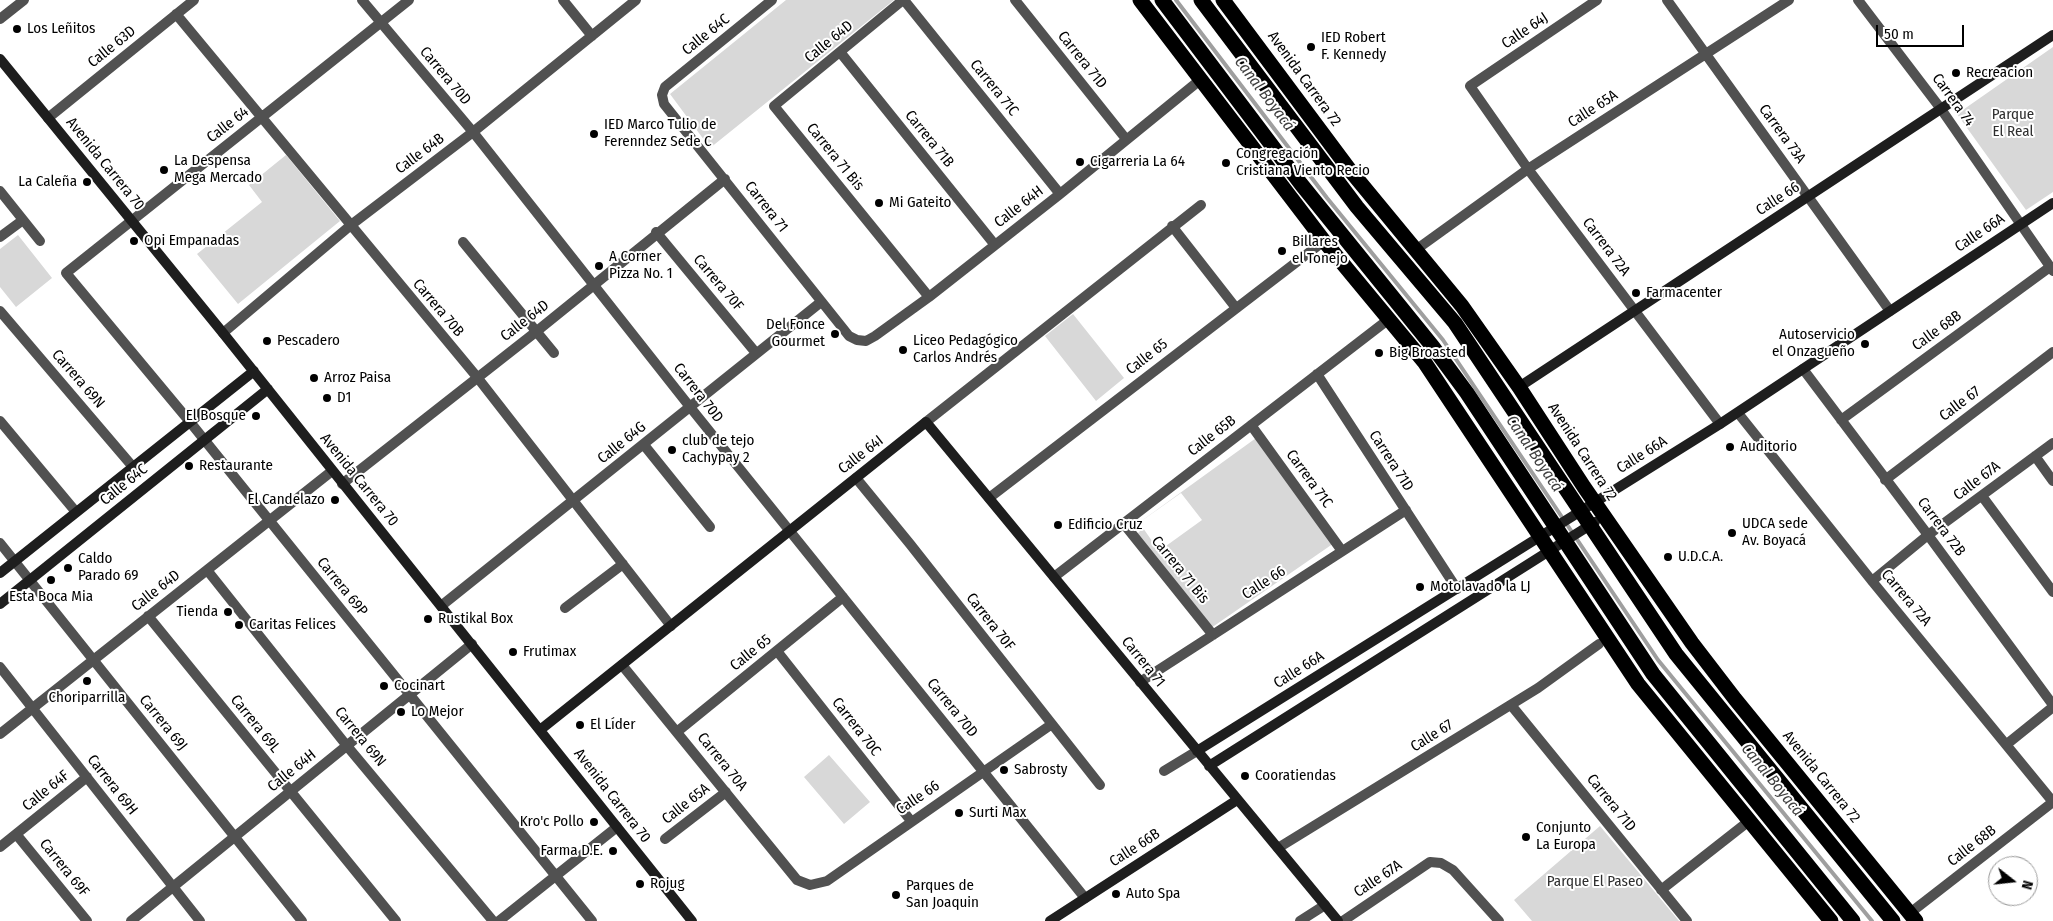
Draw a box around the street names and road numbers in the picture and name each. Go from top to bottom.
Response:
street label: Calle 64J [1498,9,1552,53]
street label: Calle 64C [679,10,733,60]
street label: Calle 64D [801,17,857,67]
street label: Calle 63D [84,22,140,72]
street label: Carrera 71D [1053,28,1111,92]
street label: Avenida Carrera 72 [1264,28,1344,130]
street label: Carrera 70D [415,43,475,109]
street label: Carrera 71C [966,56,1022,120]
street label: Carrera 74 [1928,70,1978,130]
street label: Calle 65A [1565,86,1621,132]
street label: Carrera 73A [1755,101,1809,167]
street label: Calle 64 [203,103,253,147]
street label: Carrera 71B [901,107,957,171]
street label: Avenida Carrera 70 [62,114,148,214]
street label: Carrera 71 Bis [802,120,868,194]
street label: Calle 64B [392,130,448,178]
street label: Carrera 71 [741,178,791,236]
street label: Calle 66 [1753,178,1803,220]
street label: Calle 64H [991,182,1047,232]
street label: Calle 66A [1952,210,2008,256]
street label: Carrera 72A [1578,214,1634,280]
street label: Carrera 70F [689,251,747,315]
street label: Carrera 70B [409,275,467,341]
street label: Calle 64D [497,296,553,346]
street label: Calle 68B [1909,307,1965,355]
street label: Calle 65 [1123,335,1171,379]
street label: Carrera 69N [48,346,108,412]
street label: Carrera 70D [669,360,727,426]
street label: Calle 67 [1936,383,1984,425]
street label: Avenida Carrera 72 [1544,400,1620,504]
street label: Calle 65B [1184,412,1240,460]
street label: Calle 64G [594,418,650,468]
street label: Carrera 71D [1365,427,1417,495]
street label: Avenida Carrera 70 [316,430,402,530]
street label: Calle 64I [835,432,887,478]
street label: Calle 66A [1613,432,1671,478]
street label: Carrera 71C [1282,446,1336,512]
street label: Calle 67A [1950,458,2004,504]
street label: Calle 64C [97,460,151,510]
street label: Carrera 72B [1913,494,1969,560]
street label: Carrera 71 Bis [1147,533,1213,607]
street label: Carrera 69P [313,554,371,620]
street label: Calle 66 [1239,562,1289,604]
street label: Calle 64D [128,566,184,616]
street label: Carrera 72A [1877,566,1935,630]
street label: Carrera 70F [962,590,1018,654]
street label: Calle 65 [727,631,775,675]
street label: Carrera 71 [1117,633,1169,691]
street label: Calle 66A [1270,647,1328,693]
street label: Carrera 70D [923,675,981,741]
street label: Carrera 69L [226,691,284,757]
street label: Carrera 69J [135,692,191,754]
street label: Carrera 70C [828,694,884,760]
street label: Carrera 69N [330,704,390,770]
street label: Calle 67 [1407,716,1457,756]
street label: Avenida Carrera 72 [1778,727,1864,827]
street label: Carrera 70A [693,729,751,795]
street label: Avenida Carrera 70 [570,745,654,847]
street label: Calle 64H [264,746,320,796]
street label: Carrera 69H [83,751,141,819]
street label: Calle 64F [19,767,73,815]
street label: Carrera 71D [1582,771,1640,835]
street label: Calle 66 [893,777,943,819]
street label: Calle 65A [659,780,713,828]
street label: Calle 68B [1944,821,2000,871]
street label: Calle 66B [1106,825,1164,871]
street label: Carrera 69F [35,836,93,900]
street label: Calle 67A [1351,856,1405,902]

